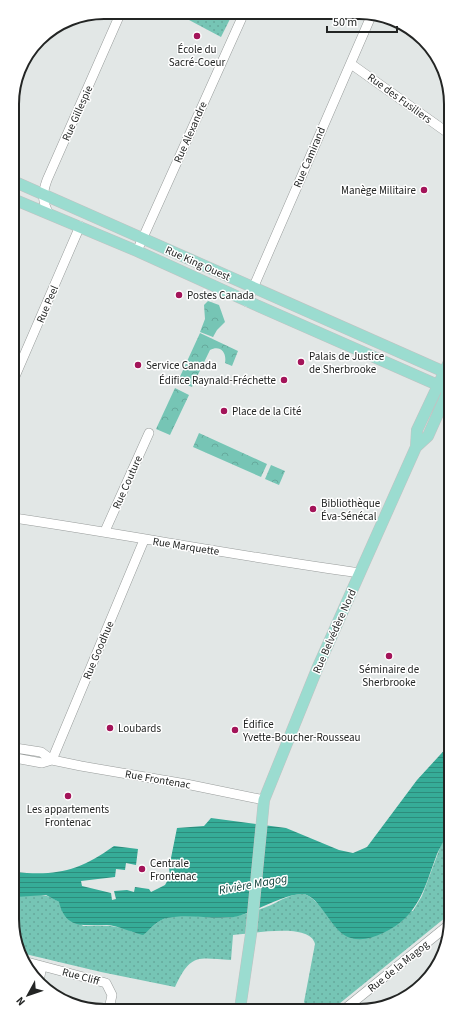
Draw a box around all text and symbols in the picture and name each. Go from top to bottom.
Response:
scale bar [327,8,397,34]
text: 50 m [333,14,357,31]
marker: École du Sacré-Coeur [192,31,202,41]
place label: École du Sacré-Coeur [169,42,225,70]
street label: Rue des Fusiliers [364,70,435,127]
street label: Rue Gillespie [59,83,97,143]
street label: Rue Alexandre [170,99,211,165]
street label: Rue Camirand [290,124,329,190]
place label: Manège Militaire [341,183,417,198]
marker: Manège Militaire [419,185,429,195]
street label: Rue King Ouest [163,242,233,285]
street label: Rue Peel [33,283,62,325]
place label: Postes Canada [187,288,254,303]
marker: Postes Canada [174,290,184,300]
place label: Palais de Justice de Sherbrooke [309,349,385,377]
marker: Palais de Justice de Sherbrooke [296,357,306,367]
place label: Service Canada [146,358,217,373]
marker: Service Canada [133,360,143,370]
place label: Édifice Raynald-Fréchette [159,373,277,388]
marker: Édifice Raynald-Fréchette [279,375,289,385]
place label: Place de la Cité [232,404,302,419]
marker: Place de la Cité [219,406,229,416]
street label: Rue Couture [109,453,146,511]
place label: Bibliothèque Éva-Sénécal [321,496,381,524]
marker: Bibliothèque Éva-Sénécal [308,504,318,514]
street label: Rue Marquette [152,534,221,559]
street label: Rue Belvédère Nord [309,587,360,676]
street label: Rue Goodhue [79,618,118,682]
marker: Séminaire de Sherbrooke [384,651,394,661]
place label: Séminaire de Sherbrooke [359,662,420,690]
place label: Édifice Yvette-Boucher-Rousseau [242,717,361,745]
place label: Loubards [118,721,161,736]
marker: Loubards [105,723,115,733]
marker: Édifice Yvette-Boucher-Rousseau [230,725,240,735]
street label: Rue Frontenac [124,766,192,793]
marker: Les appartements Frontenac [63,791,73,801]
place label: Les appartements Frontenac [27,802,110,830]
place label: Centrale Frontenac [150,856,197,884]
marker: Centrale Frontenac [137,864,147,874]
water label: Rivière Magog [217,870,289,899]
street label: Rue de la Magog [365,937,432,996]
street label: Rue Cliff [61,964,102,989]
north arrow [8,975,48,1015]
text: N [13,993,29,1009]

